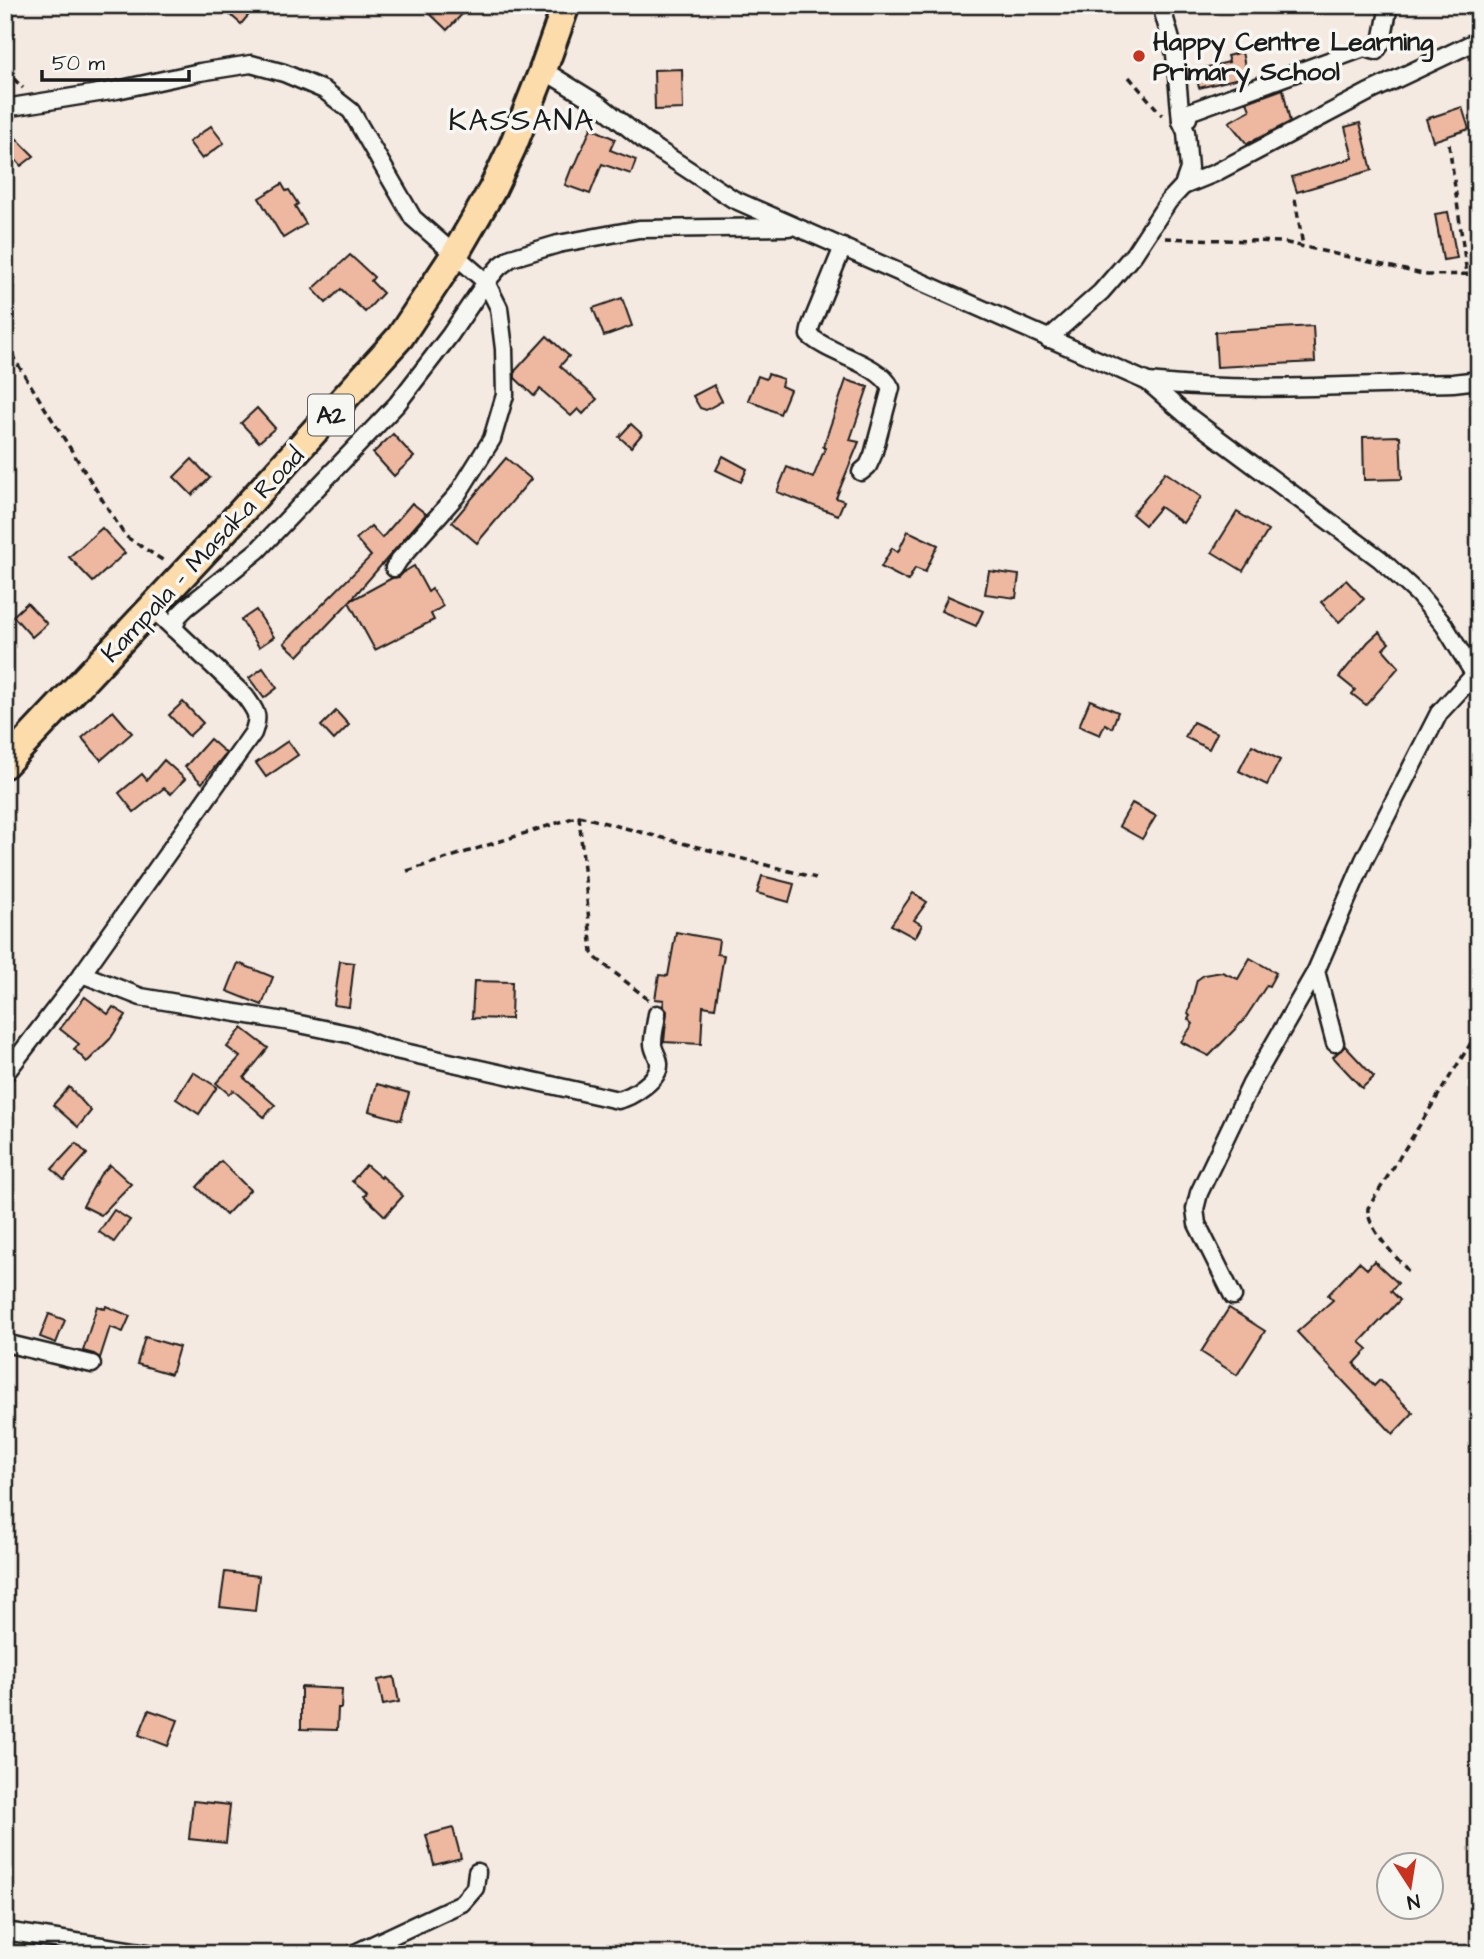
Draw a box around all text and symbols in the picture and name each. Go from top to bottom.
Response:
place label: Happy Centre Learning Primary School [1153,24,1434,93]
scale bar [42,38,189,82]
marker: Happy Centre Learning Primary School [1131,48,1147,64]
text: 50 m [52,49,106,78]
district label: KASSANA [448,100,596,142]
road number: A2 [308,394,354,436]
street label: Kampala - Masaka Road [93,439,313,671]
north arrow [1376,1850,1446,1920]
text: N [1405,1887,1422,1916]

